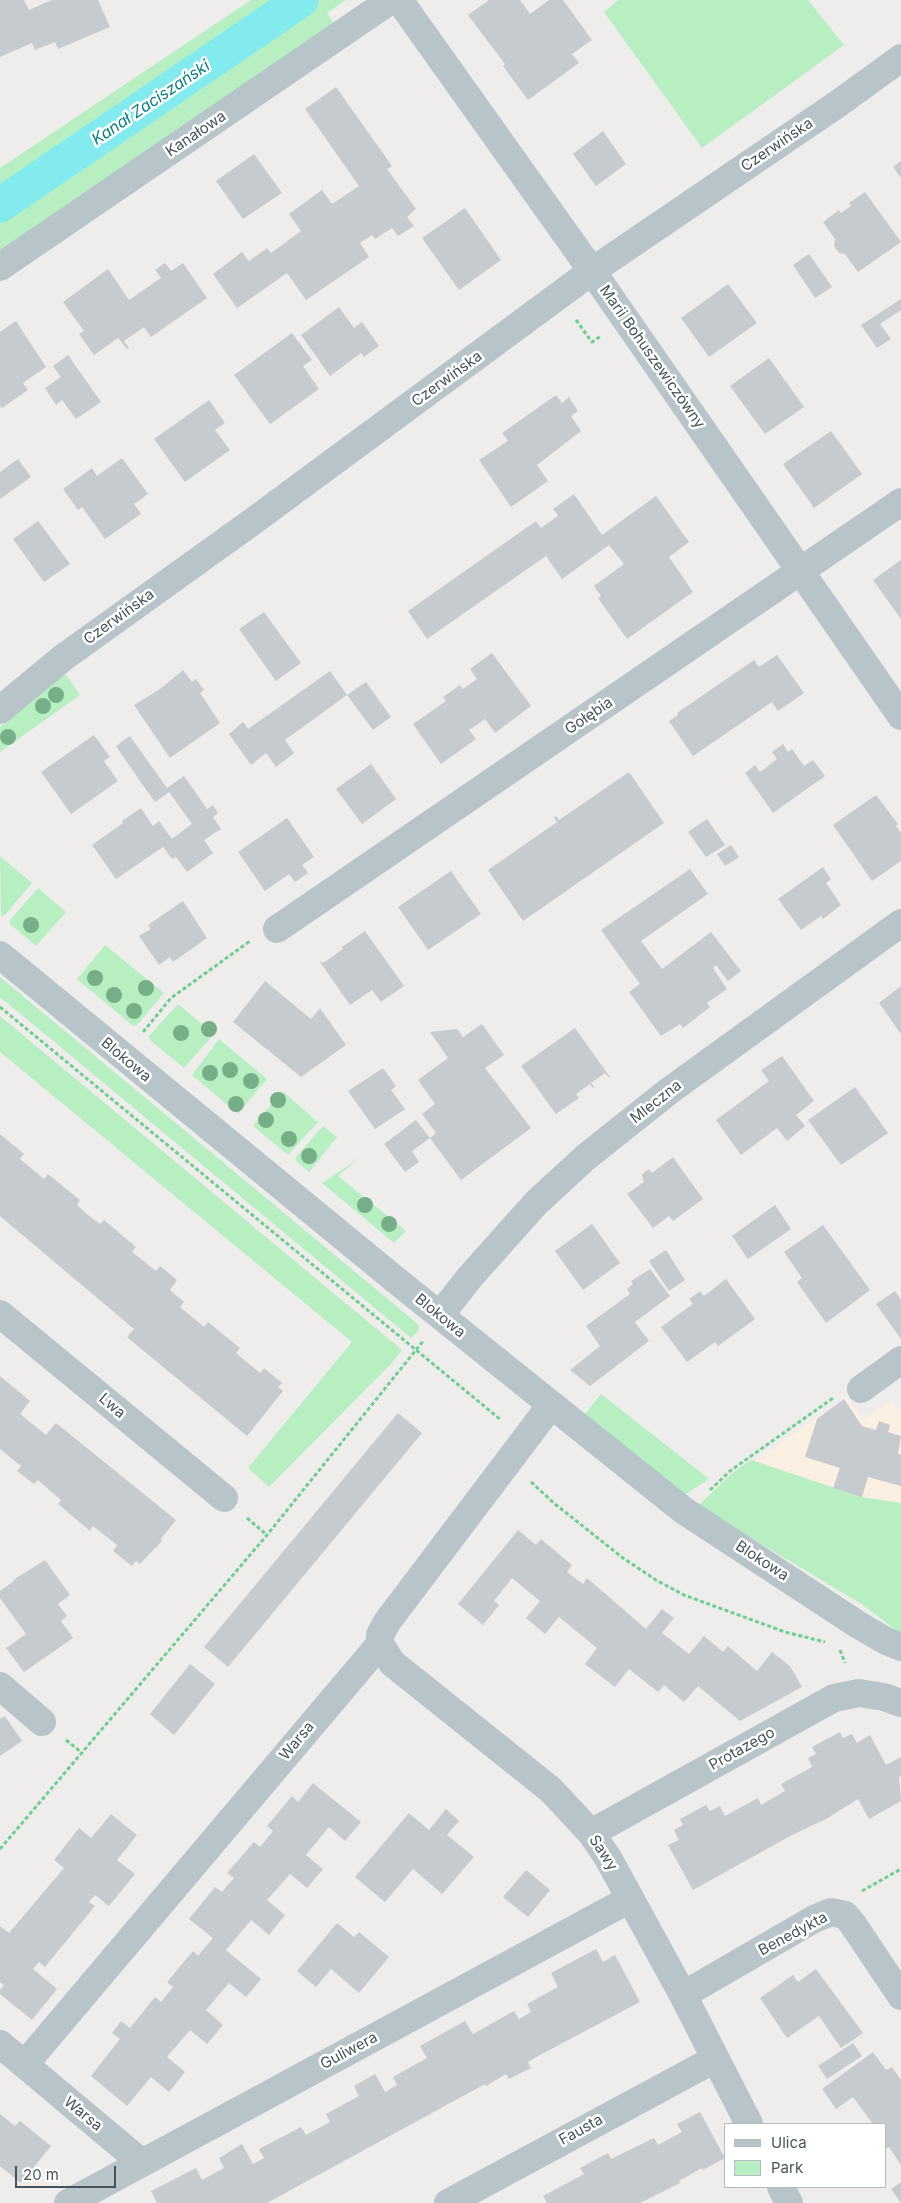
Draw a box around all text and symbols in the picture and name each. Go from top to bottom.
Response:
water label: Kanał Zaciszański [88,56,214,150]
street label: Kanałowa [162,107,230,161]
street label: Czerwińska [738,114,816,176]
street label: Marii Bohuszewiczówny [596,282,708,432]
street label: Czerwińska [408,347,486,411]
street label: Czerwińska [80,585,158,649]
street label: Gołębia [562,693,616,739]
street label: Blokowa [97,1034,155,1086]
street label: Mleczna [627,1076,685,1128]
street label: Blokowa [411,1290,469,1342]
street label: Lwa [95,1390,129,1422]
street label: Blokowa [732,1537,792,1585]
street label: Warsa [276,1718,318,1764]
street label: Protazego [706,1724,778,1774]
street label: Sawy [585,1832,621,1874]
street label: Benedykta [755,1908,831,1960]
street label: Guliwera [317,2028,381,2074]
street label: Warsa [60,2093,106,2135]
street label: Fausta [556,2111,606,2149]
legend [724,2123,886,2188]
text: Ulica [771,2133,807,2152]
scale bar [18,2156,119,2188]
text: Park [771,2158,803,2177]
text: 20 m [23,2165,59,2184]

